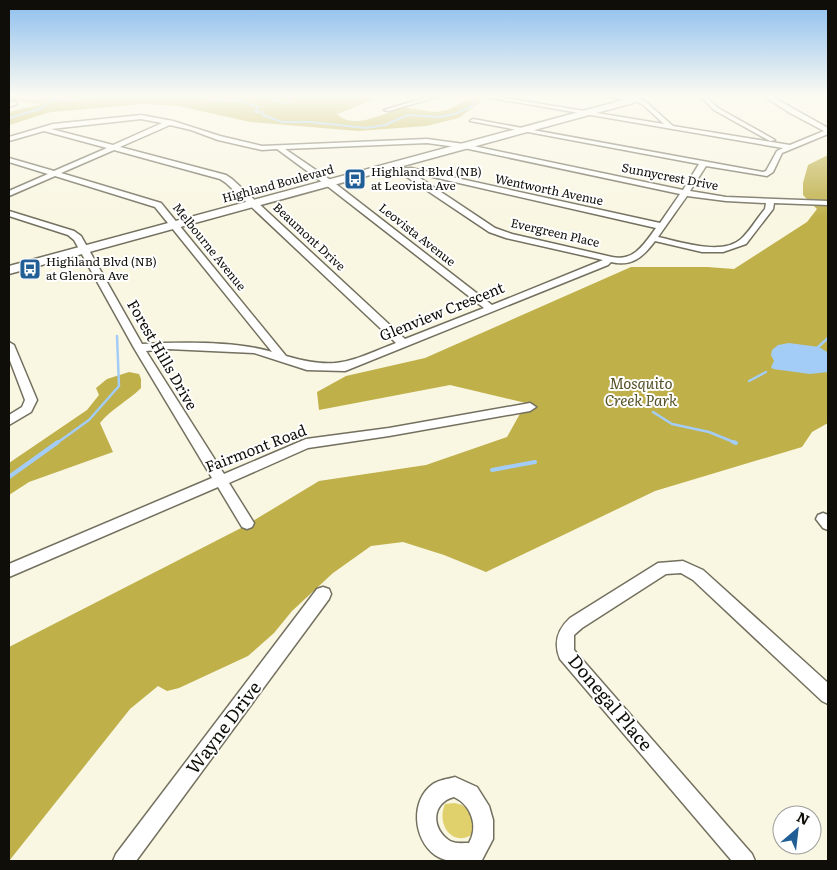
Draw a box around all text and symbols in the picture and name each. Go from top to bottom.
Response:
street label: Sunnycrest Drive [620,158,720,194]
street label: Highland Boulevard [220,159,336,207]
place label: Highland Blvd (NB) at Leovista Ave [371,162,482,194]
bus stop icon: Highland Blvd (NB) at Leovista Ave [343,167,367,191]
street label: Wentworth Avenue [493,169,605,209]
street label: Beaumont Drive [270,198,350,274]
street label: Melbourne Avenue [169,199,251,294]
street label: Leovista Avenue [375,199,460,270]
street label: Evergreen Place [509,213,601,251]
place label: Highland Blvd (NB) at Glenora Ave [46,252,157,284]
bus stop icon: Highland Blvd (NB) at Glenora Ave [18,257,42,281]
street label: Glenview Crescent [376,275,507,346]
street label: Forest Hills Drive [122,295,204,414]
park label: Mosquito Creek Park [605,371,678,411]
street label: Fairmont Road [201,418,309,477]
street label: Donegal Place [563,648,660,756]
street label: Wayne Drive [179,675,267,779]
north arrow [772,805,822,855]
text: N [794,806,814,829]

